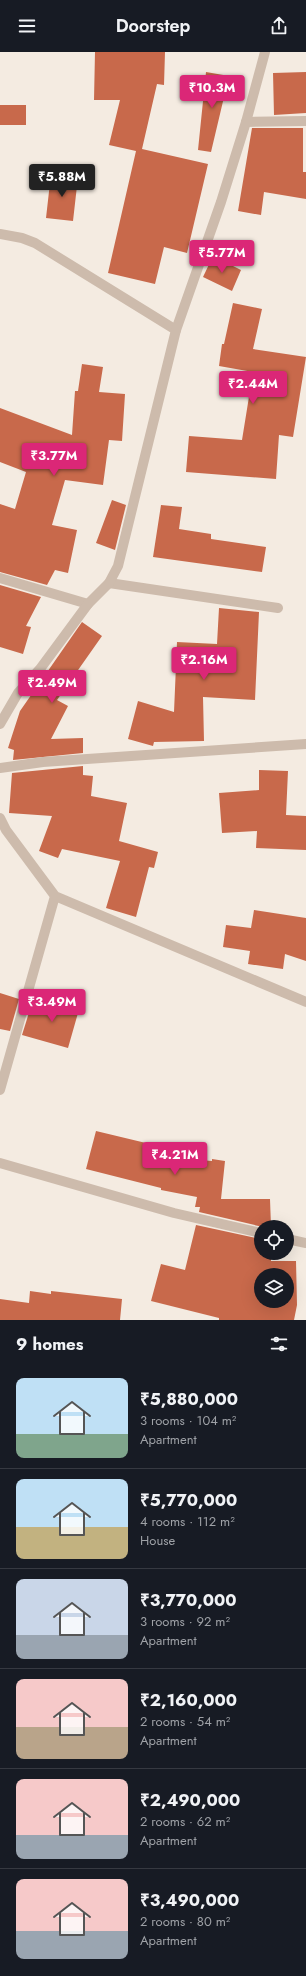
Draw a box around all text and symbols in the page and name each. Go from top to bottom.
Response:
text: Doorstep [116,13,190,39]
icon: menu [16,15,38,37]
icon: share [268,15,290,37]
pin: ₹10.3M [179,75,245,109]
text: ₹10.3M [189,78,235,97]
pin: ₹5.88M [29,164,95,198]
text: ₹5.88M [38,167,86,186]
pin: ₹5.77M [189,240,255,274]
text: ₹5.77M [198,243,246,262]
pin: ₹2.44M [220,371,286,405]
text: ₹2.44M [228,374,278,393]
pin: ₹3.77M [21,443,87,477]
text: ₹3.77M [31,446,77,465]
pin: ₹2.16M [171,647,237,681]
text: ₹2.16M [180,650,228,669]
pin: ₹2.49M [19,670,85,704]
text: ₹2.49M [27,673,77,692]
pin: ₹3.49M [19,989,85,1023]
text: ₹3.49M [28,992,76,1011]
pin: ₹4.21M [142,1142,208,1176]
text: ₹4.21M [151,1145,199,1164]
map controls [254,1220,294,1308]
button: locate [254,1220,294,1260]
button: layers [254,1268,294,1308]
text: 9 homes [16,1332,84,1356]
icon: filters [268,1333,290,1355]
text: ₹5,880,000 [140,1387,238,1411]
icon: home [48,1394,96,1442]
text: 3 rooms · 104 m² [140,1411,236,1430]
text: Apartment [140,1430,197,1449]
text: ₹5,770,000 [140,1488,237,1512]
icon: home [48,1495,96,1543]
text: 4 rooms · 112 m² [140,1512,235,1531]
text: House [140,1531,175,1550]
text: ₹3,770,000 [140,1588,237,1612]
icon: home [48,1595,96,1643]
text: 3 rooms · 92 m² [140,1612,230,1631]
text: Apartment [140,1631,197,1650]
text: ₹2,160,000 [140,1688,237,1712]
icon: home [48,1695,96,1743]
text: 2 rooms · 54 m² [140,1712,230,1731]
text: Apartment [140,1731,197,1750]
text: ₹2,490,000 [140,1788,240,1812]
icon: home [48,1795,96,1843]
text: 2 rooms · 62 m² [140,1812,230,1831]
text: Apartment [140,1831,197,1850]
text: ₹3,490,000 [140,1888,239,1912]
icon: home [48,1895,96,1943]
text: 2 rooms · 80 m² [140,1912,230,1931]
text: Apartment [140,1931,197,1950]

